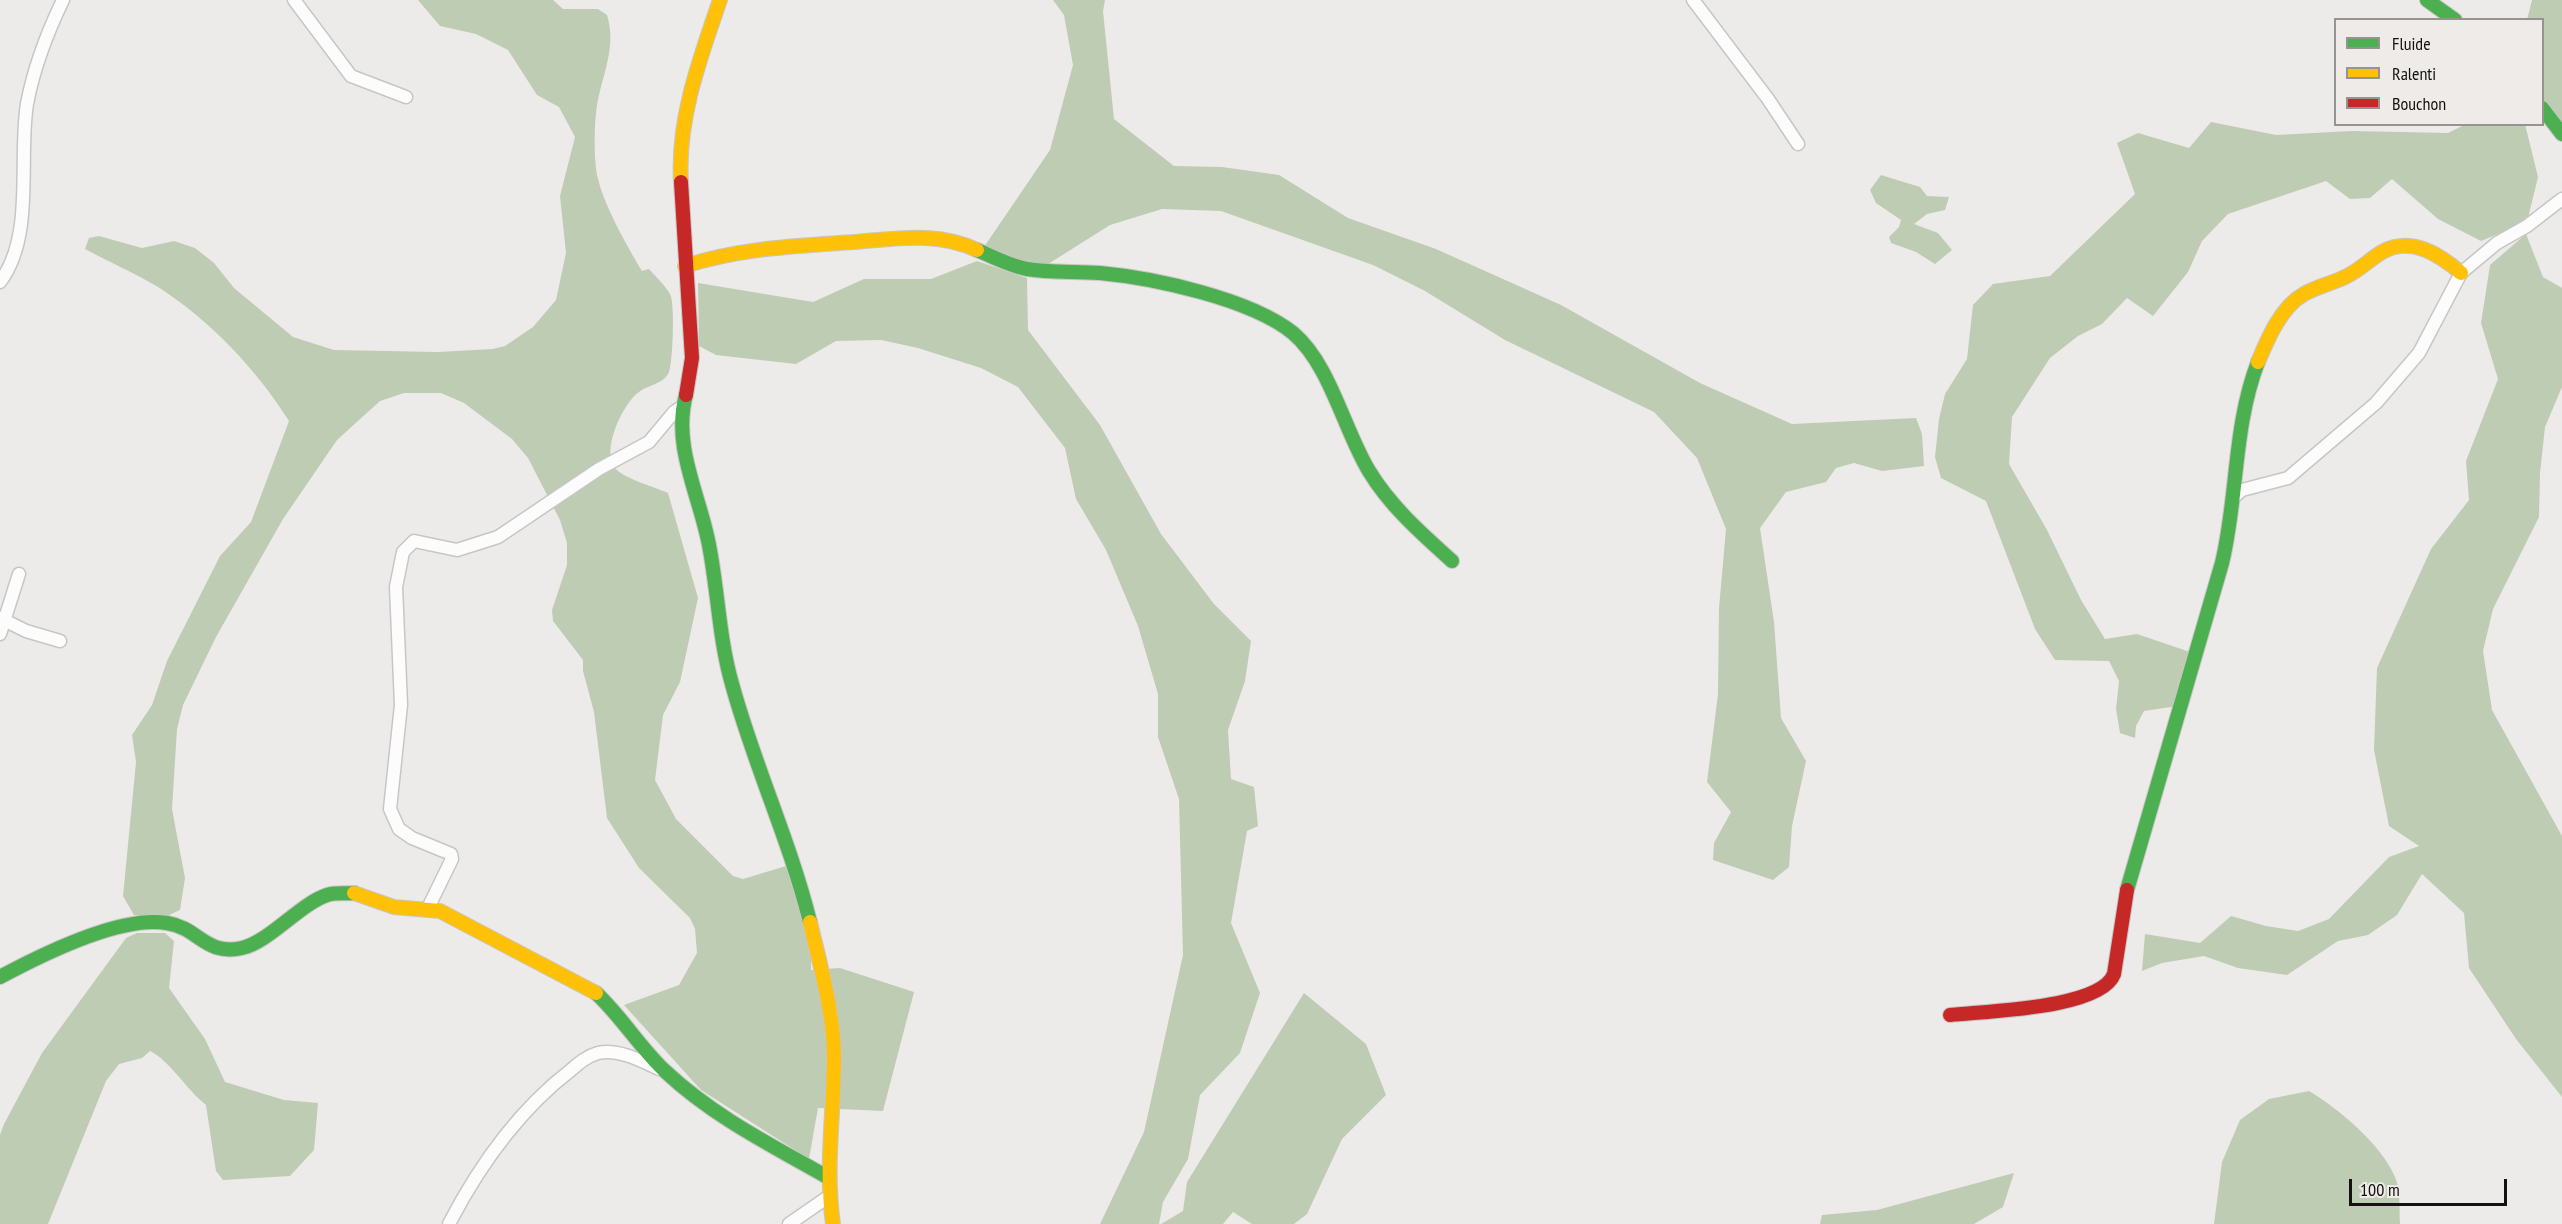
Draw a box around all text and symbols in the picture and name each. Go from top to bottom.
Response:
legend [2334,18,2544,126]
text: Fluide [2392,32,2431,55]
text: Ralenti [2392,62,2436,85]
text: Bouchon [2392,92,2446,115]
scale bar [2352,1167,2510,1205]
text: 100 m [2360,1178,2400,1201]

